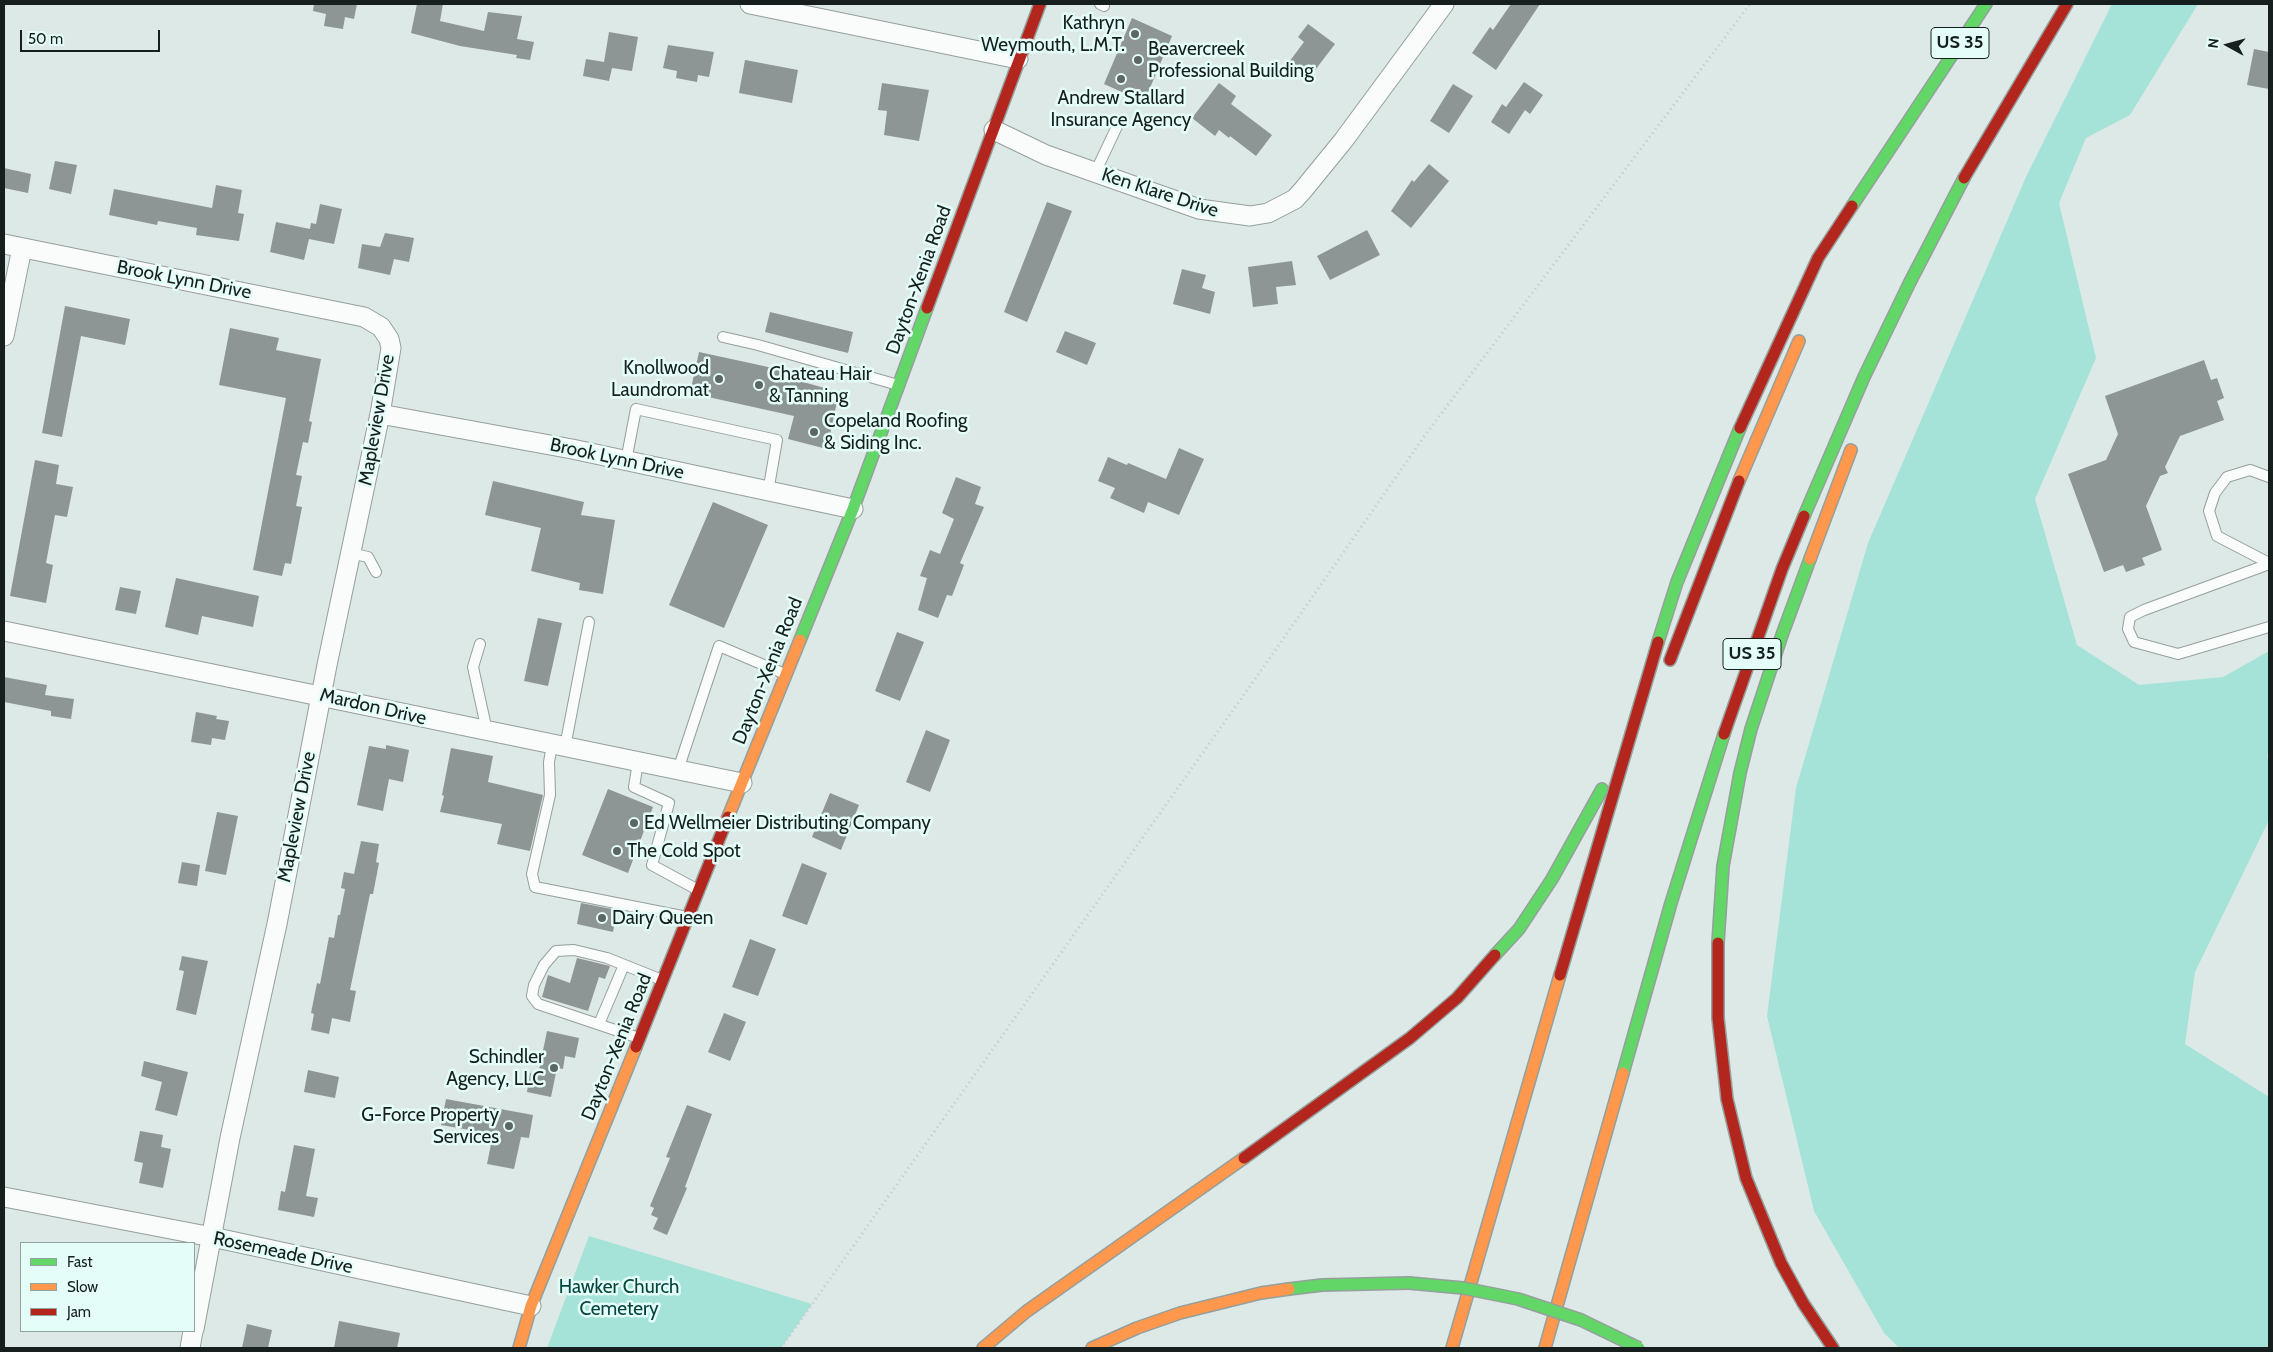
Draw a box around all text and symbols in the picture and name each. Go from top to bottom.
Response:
place label: Kathryn Weymouth, L.M.T. [981,12,1125,56]
scale bar [22,20,162,52]
north arrow [2203,20,2253,70]
marker: Kathryn Weymouth, L.M.T. [1129,28,1141,40]
road number: US 35 [1931,28,1989,58]
text: 50 m [28,30,63,48]
text: N [2204,37,2223,49]
place label: Beavercreek Professional Building [1148,38,1314,82]
marker: Beavercreek Professional Building [1132,54,1144,66]
marker: Andrew Stallard Insurance Agency [1115,73,1127,85]
place label: Andrew Stallard Insurance Agency [1051,87,1191,131]
street label: Ken Klare Drive [1099,163,1221,223]
street label: Dayton-Xenia Road [881,202,957,358]
street label: Brook Lynn Drive [115,256,253,304]
street label: Mapleview Drive [354,353,400,487]
place label: Knollwood Laundromat [611,357,709,401]
place label: Chateau Hair & Tanning [769,363,872,407]
marker: Knollwood Laundromat [713,373,725,385]
marker: Chateau Hair & Tanning [753,379,765,391]
place label: Copeland Roofing & Siding Inc. [824,410,968,454]
marker: Copeland Roofing & Siding Inc. [808,426,820,438]
street label: Brook Lynn Drive [548,434,686,484]
street label: Dayton-Xenia Road [728,594,808,748]
road number: US 35 [1723,639,1781,670]
street label: Mardon Drive [317,684,429,730]
street label: Mapleview Drive [273,750,321,884]
place label: Ed Wellmeier Distributing Company [644,812,931,834]
marker: Ed Wellmeier Distributing Company [628,817,640,829]
place label: The Cold Spot [627,840,741,862]
marker: The Cold Spot [611,845,623,857]
place label: Dairy Queen [612,907,713,929]
marker: Dairy Queen [596,912,608,924]
street label: Dayton-Xenia Road [577,970,657,1124]
place label: Schindler Agency, LLC [446,1046,544,1090]
marker: Schindler Agency, LLC [548,1062,560,1074]
place label: G-Force Property Services [361,1104,499,1148]
marker: G-Force Property Services [503,1120,515,1132]
street label: Rosemeade Drive [211,1227,355,1279]
legend [20,1242,195,1332]
text: Fast [67,1253,92,1271]
park label: Hawker Church Cemetery [559,1276,679,1320]
text: Slow [67,1278,98,1296]
text: Jam [67,1303,91,1321]

